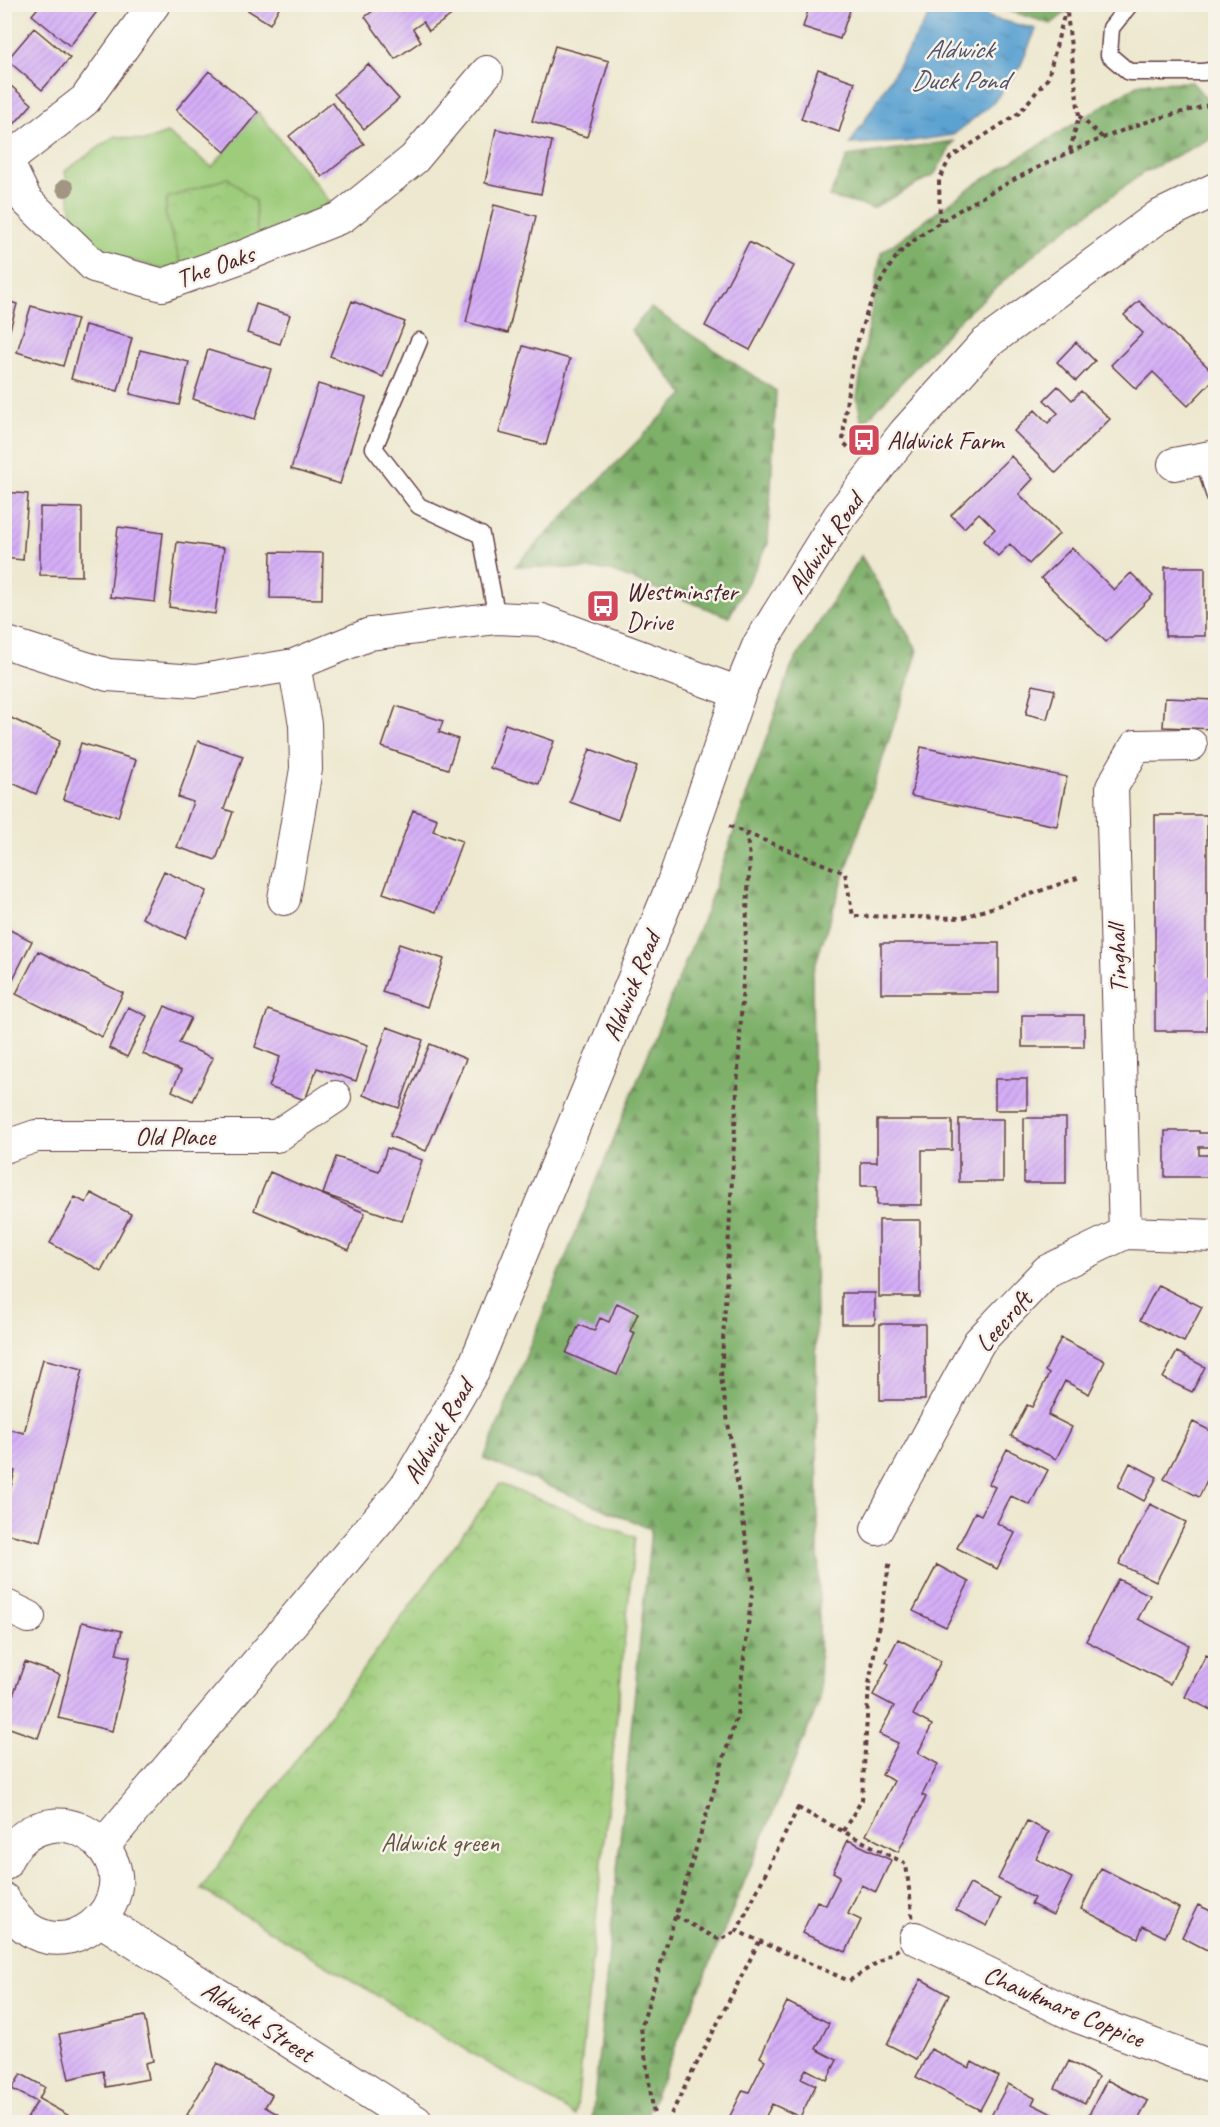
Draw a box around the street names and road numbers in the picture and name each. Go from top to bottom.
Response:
street label: The Oaks [172,236,261,296]
street label: Aldwick Road [780,483,873,600]
street label: Tinghall [1100,919,1135,994]
street label: Aldwick Road [595,923,670,1046]
street label: Old Place [135,1120,216,1153]
street label: Leecroft [968,1282,1041,1359]
street label: Aldwick Road [395,1370,483,1489]
street label: Chawkmare Coppice [979,1958,1151,2056]
street label: Aldwick Street [195,1973,322,2071]

